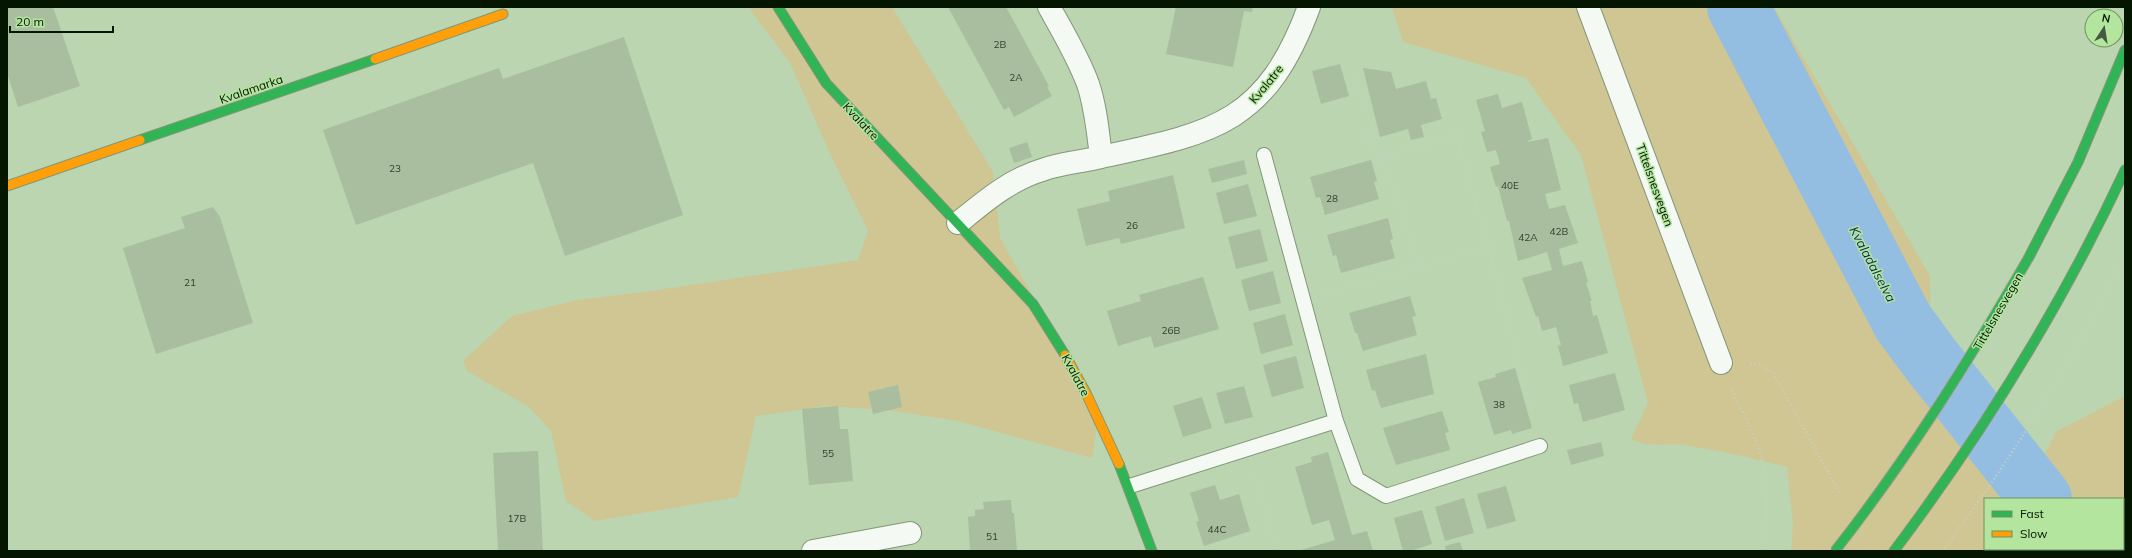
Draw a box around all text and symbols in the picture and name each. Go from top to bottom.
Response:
scale bar [10,8,113,34]
north arrow [2084,8,2124,48]
text: N [2101,11,2112,26]
text: 20 m [16,14,44,29]
house number: 2B [994,38,1007,51]
street label: Kvalatre [1246,61,1286,107]
street label: Kvalamarka [217,71,285,107]
house number: 2A [1009,71,1023,84]
street label: Kvalatre [840,99,882,143]
street label: Tittelsnesvegen [1633,142,1677,228]
house number: 23 [389,162,401,175]
house number: 40E [1501,179,1519,192]
house number: 28 [1326,192,1338,205]
house number: 26 [1126,219,1138,232]
water label: Kvaladalselva [1846,223,1900,305]
house number: 42B [1550,225,1569,238]
house number: 42A [1518,231,1538,244]
street label: Tittelsnesvegen [1970,270,2026,352]
house number: 21 [184,276,196,289]
house number: 26B [1162,324,1181,337]
street label: Kvalatre [1059,351,1093,399]
house number: 38 [1493,398,1505,411]
house number: 55 [822,447,834,460]
legend [1984,498,2124,550]
text: Fast [2020,506,2044,521]
house number: 17B [508,512,527,525]
house number: 44C [1208,523,1227,536]
text: Slow [2020,526,2048,541]
house number: 51 [986,530,998,543]

